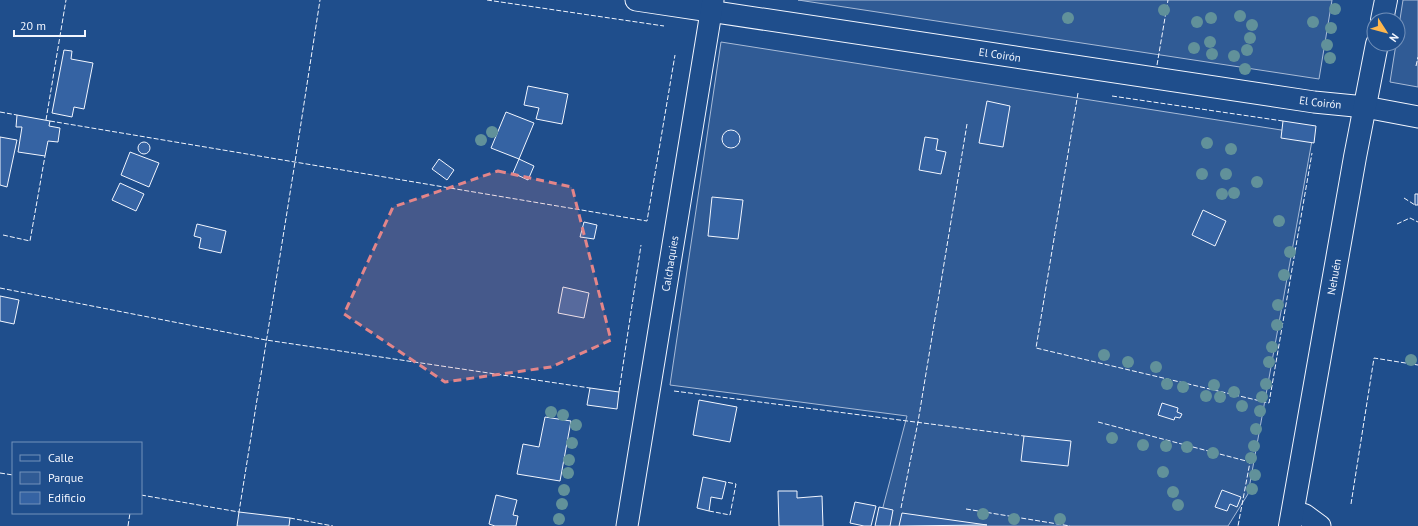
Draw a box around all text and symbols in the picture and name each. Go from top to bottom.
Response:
scale bar [14,12,85,38]
north arrow [1366,12,1406,52]
text: 20 m [20,18,46,33]
text: N [1386,31,1402,45]
street label: El Coirón [978,45,1022,65]
street label: El Coirón [1298,93,1342,112]
street label: Calchaquies [658,234,681,292]
street label: Nehuén [1324,258,1344,296]
legend [12,442,142,514]
text: Calle [48,450,74,465]
text: Parque [48,470,83,485]
text: Edificio [48,490,86,505]

